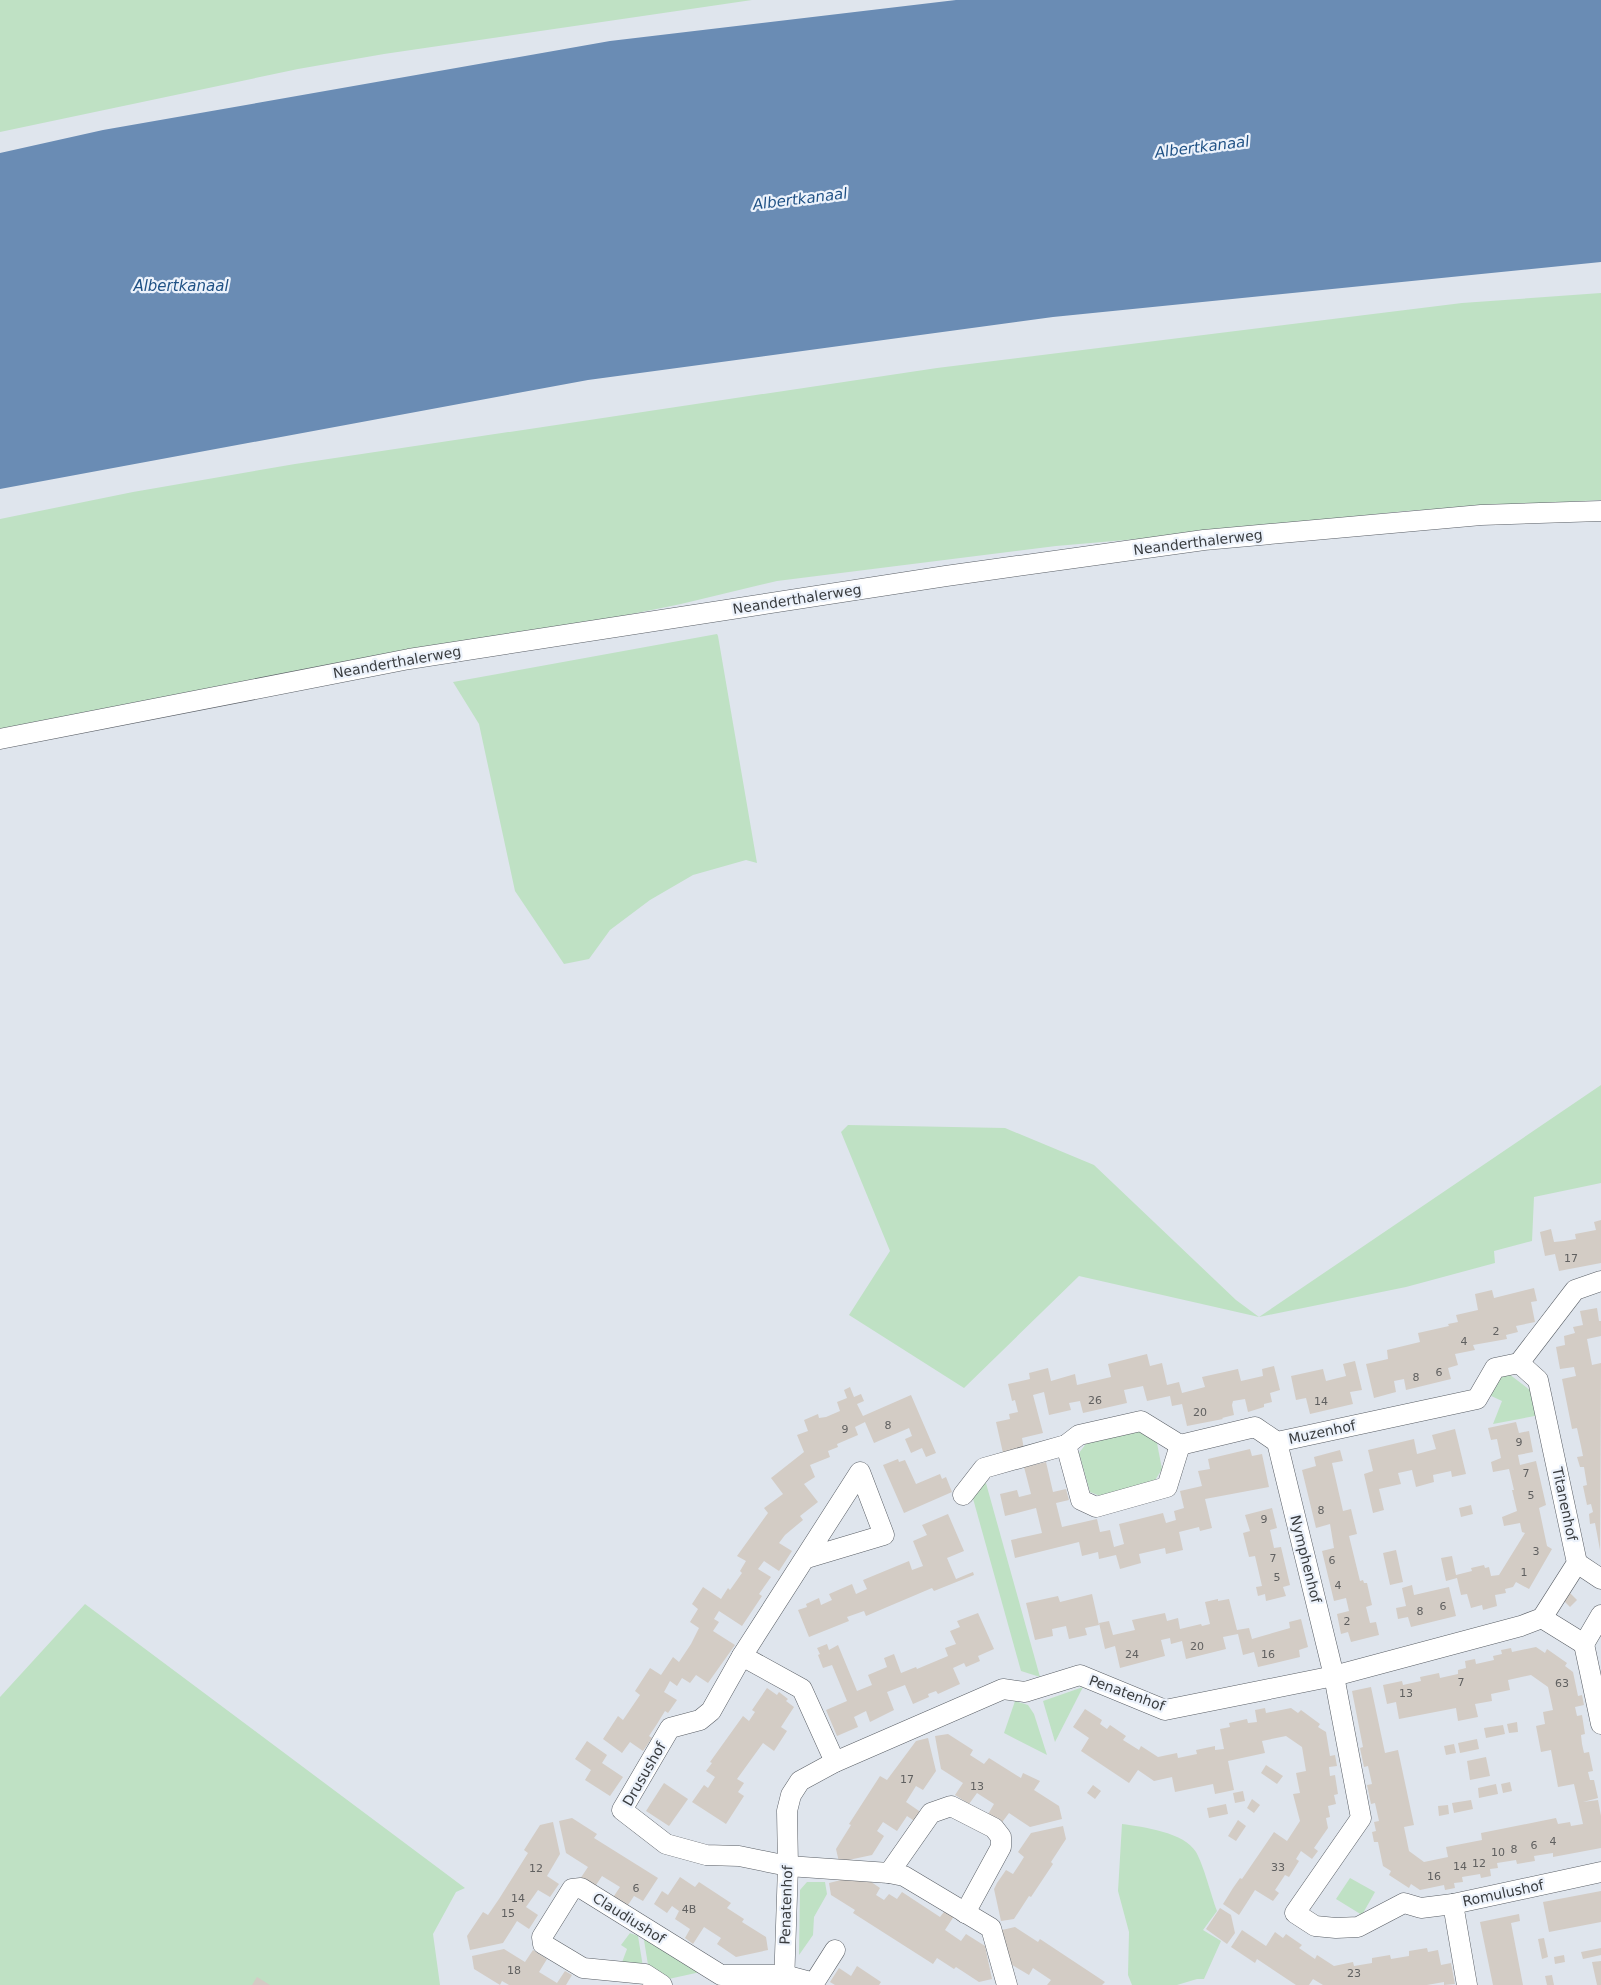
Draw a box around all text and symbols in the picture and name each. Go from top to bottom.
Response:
water label: Albertkanaal [1153,132,1251,162]
water label: Albertkanaal [751,184,849,214]
water label: Albertkanaal [132,277,229,295]
street label: Neanderthalerweg [1133,526,1263,558]
street label: Neanderthalerweg [732,581,862,617]
street label: Neanderthalerweg [332,643,462,681]
house number: 17 [1564,1252,1578,1265]
house number: 2 [1493,1325,1500,1338]
house number: 4 [1461,1335,1468,1348]
house number: 6 [1436,1366,1443,1379]
house number: 8 [1413,1371,1420,1384]
house number: 26 [1088,1394,1102,1407]
house number: 14 [1314,1395,1328,1408]
house number: 20 [1193,1406,1207,1419]
street label: Muzenhof [1287,1417,1358,1447]
house number: 8 [885,1419,892,1432]
house number: 9 [842,1423,849,1436]
house number: 9 [1516,1436,1523,1449]
street label: Titanenhof [1549,1465,1581,1543]
house number: 7 [1523,1467,1530,1480]
house number: 5 [1528,1489,1535,1502]
house number: 8 [1318,1504,1325,1517]
house number: 9 [1261,1513,1268,1526]
street label: Nymphenhof [1287,1513,1325,1606]
house number: 3 [1533,1545,1540,1558]
house number: 7 [1270,1552,1277,1565]
house number: 6 [1329,1554,1336,1567]
house number: 1 [1521,1566,1528,1579]
house number: 5 [1274,1571,1281,1584]
house number: 4 [1335,1579,1342,1592]
house number: 6 [1440,1600,1447,1613]
house number: 8 [1417,1605,1424,1618]
house number: 2 [1344,1615,1351,1628]
house number: 20 [1190,1640,1204,1653]
house number: 24 [1125,1648,1139,1661]
house number: 16 [1261,1648,1275,1661]
street label: Penatenhof [1087,1672,1168,1714]
house number: 7 [1458,1676,1465,1689]
house number: 63 [1555,1677,1569,1690]
house number: 13 [1399,1687,1413,1700]
street label: Drusushof [619,1738,669,1809]
house number: 17 [900,1773,914,1786]
house number: 13 [970,1780,984,1793]
house number: 4 [1550,1835,1557,1848]
house number: 6 [1531,1839,1538,1852]
house number: 8 [1511,1843,1518,1856]
house number: 10 [1491,1846,1505,1859]
house number: 12 [1472,1857,1486,1870]
house number: 14 [1453,1860,1467,1873]
house number: 33 [1271,1861,1285,1874]
house number: 12 [529,1862,543,1875]
street label: Penatenhof [777,1864,795,1945]
house number: 16 [1427,1870,1441,1883]
street label: Romulushof [1461,1876,1546,1909]
house number: 6 [633,1882,640,1895]
street label: Claudiushof [590,1889,669,1947]
house number: 14 [511,1892,525,1905]
house number: 4B [682,1903,696,1916]
house number: 15 [501,1907,515,1920]
house number: 18 [507,1964,521,1977]
house number: 23 [1347,1967,1361,1980]

